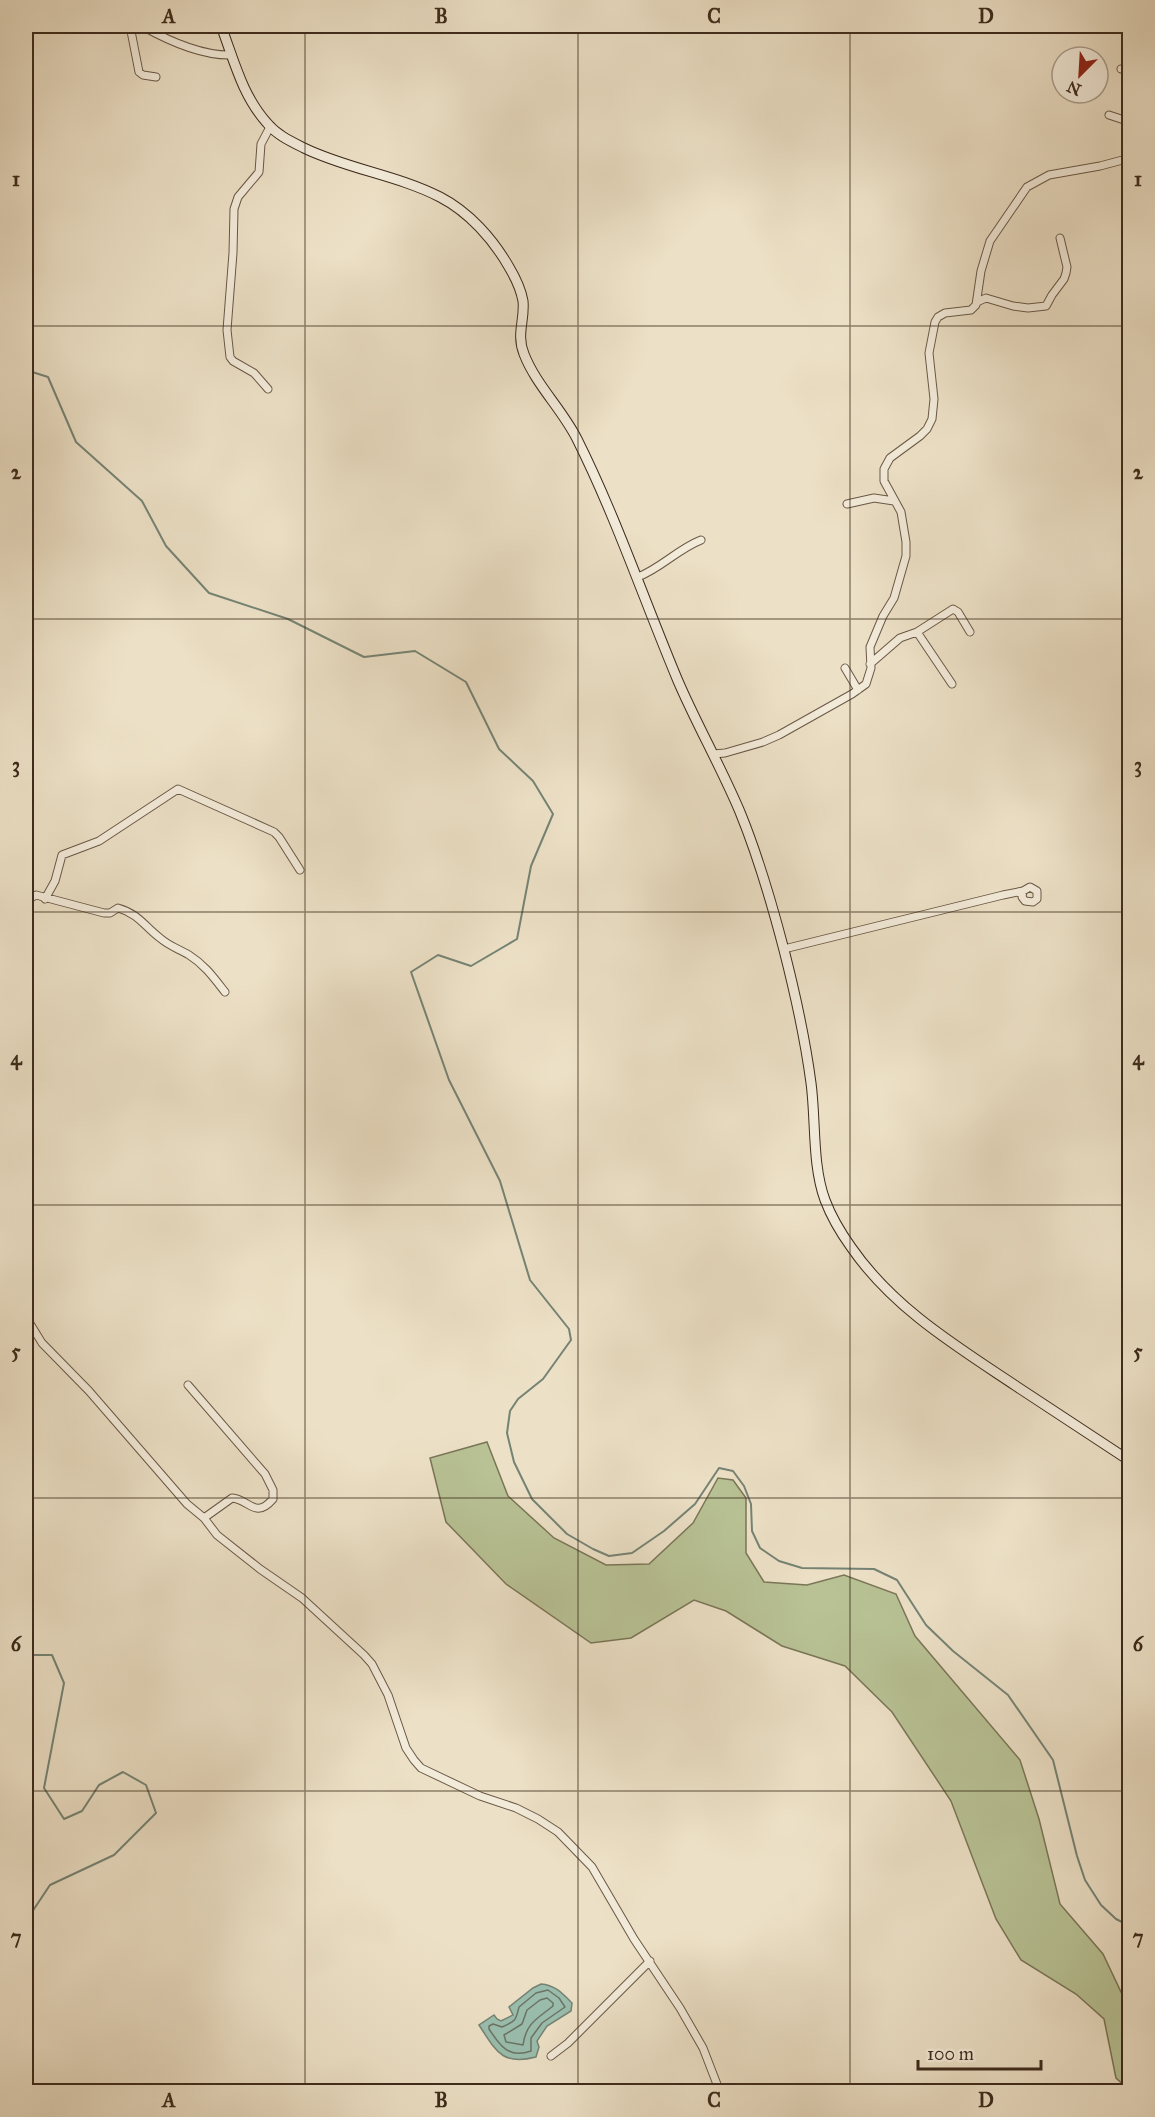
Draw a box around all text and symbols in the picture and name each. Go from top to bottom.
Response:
text: A [160,4,176,28]
text: B [434,4,448,28]
text: C [707,4,721,28]
text: D [978,4,994,28]
north arrow [1050,45,1110,105]
text: N [1064,77,1084,100]
text: 1 [12,167,20,191]
text: 1 [1134,167,1142,191]
text: 2 [11,460,22,484]
text: 2 [1133,460,1144,484]
text: 3 [12,753,20,778]
text: 3 [1134,753,1142,778]
text: 4 [10,1046,22,1071]
text: 4 [1132,1046,1144,1071]
text: 5 [11,1339,21,1363]
text: 5 [1133,1339,1143,1363]
text: 6 [11,1632,23,1656]
text: 6 [1133,1632,1145,1656]
text: 7 [11,1925,22,1949]
text: 7 [1133,1925,1144,1949]
scale bar [918,2033,1041,2071]
text: 100 m [927,2043,974,2065]
text: A [160,2088,176,2112]
text: B [434,2088,448,2112]
text: C [707,2088,721,2112]
text: D [978,2088,994,2112]

